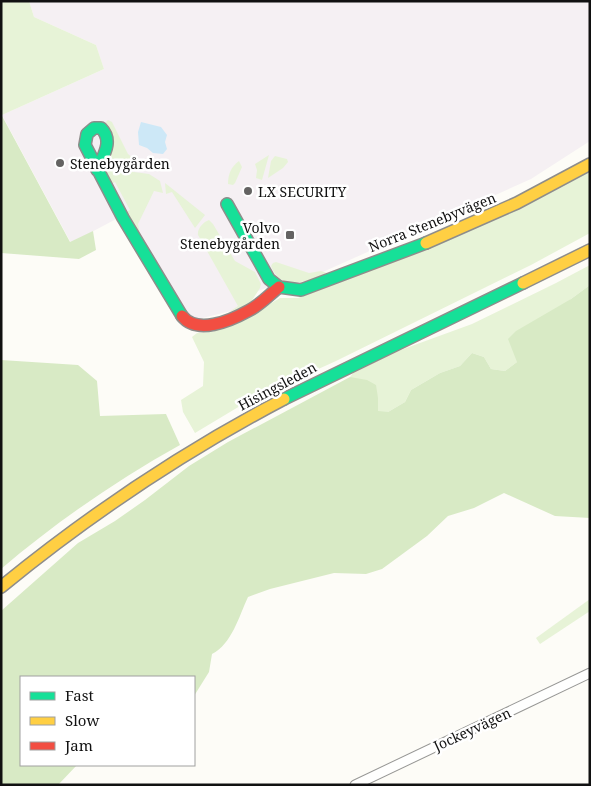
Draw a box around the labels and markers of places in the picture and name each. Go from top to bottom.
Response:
place label: Stenebygården [70,154,170,173]
marker: Stenebygården [54,157,66,169]
place label: LX SECURITY [258,182,346,201]
marker: LX SECURITY [242,185,254,197]
place label: Volvo Stenebygården [180,218,280,253]
marker: Volvo Stenebygården [284,229,296,241]

